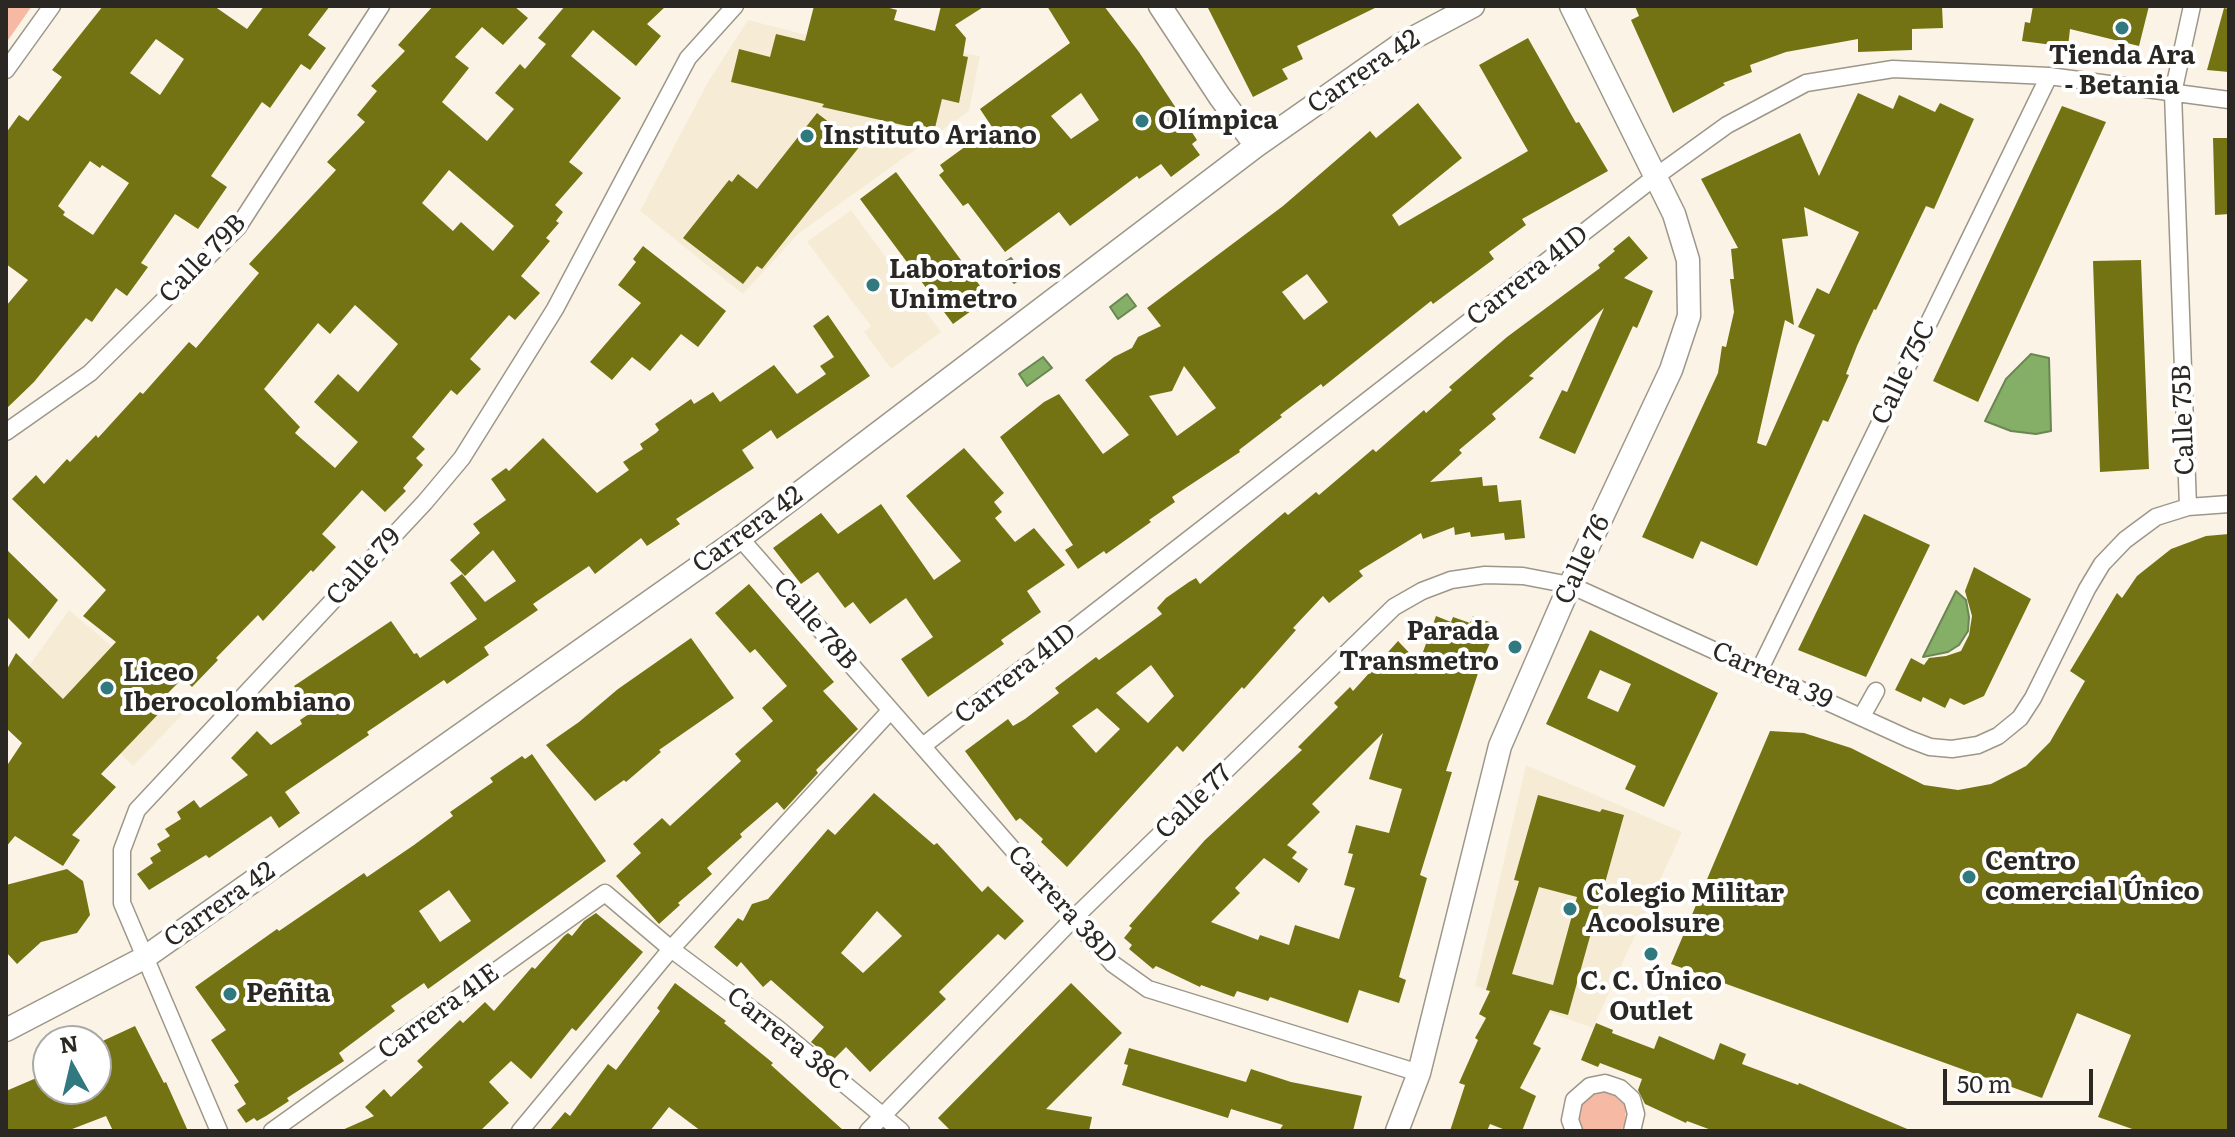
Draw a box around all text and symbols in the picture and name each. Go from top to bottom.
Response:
marker: Tienda Ara - Betania [2113,19,2131,37]
street label: Carrera 42 [1302,23,1426,121]
place label: Tienda Ara - Betania [2049,40,2195,102]
place label: Olímpica [1158,105,1278,137]
marker: Olímpica [1133,112,1151,130]
place label: Instituto Ariano [823,120,1037,152]
marker: Instituto Ariano [798,127,816,145]
street label: Calle 79B [153,208,253,310]
street label: Carrera 41D [1461,219,1595,333]
place label: Laboratorios Unimetro [889,254,1061,316]
marker: Laboratorios Unimetro [864,276,882,294]
street label: Calle 75C [1865,316,1943,430]
street label: Calle 75B [2166,364,2202,476]
street label: Carrera 42 [687,480,809,580]
street label: Calle 76 [1549,510,1617,610]
street label: Calle 79 [320,522,408,612]
street label: Calle 78B [766,571,864,677]
place label: Parada Transmetro [1339,616,1499,678]
street label: Carrera 41D [949,617,1083,731]
street label: Carrera 39 [1707,636,1837,716]
marker: Parada Transmetro [1506,638,1524,656]
place label: Liceo Iberocolombiano [123,657,351,718]
marker: Liceo Iberocolombiano [98,679,116,697]
street label: Calle 77 [1149,758,1239,846]
street label: Carrera 38D [1001,839,1123,971]
place label: Centro comercial Único [1985,846,2200,908]
street label: Carrera 42 [159,855,281,955]
marker: Centro comercial Único [1960,868,1978,886]
place label: Colegio Militar Acoolsure [1586,878,1784,940]
marker: Colegio Militar Acoolsure [1561,900,1579,918]
marker: C. C. Único Outlet [1642,945,1660,963]
street label: Carrera 41E [372,958,506,1066]
place label: C. C. Único Outlet [1580,966,1722,1028]
place label: Peñita [246,978,330,1010]
street label: Carrera 38C [720,981,854,1097]
marker: Peñita [221,985,239,1003]
north arrow [32,1025,112,1105]
text: N [57,1025,80,1060]
scale bar [1947,1053,2097,1103]
text: 50 m [1957,1065,2011,1100]

